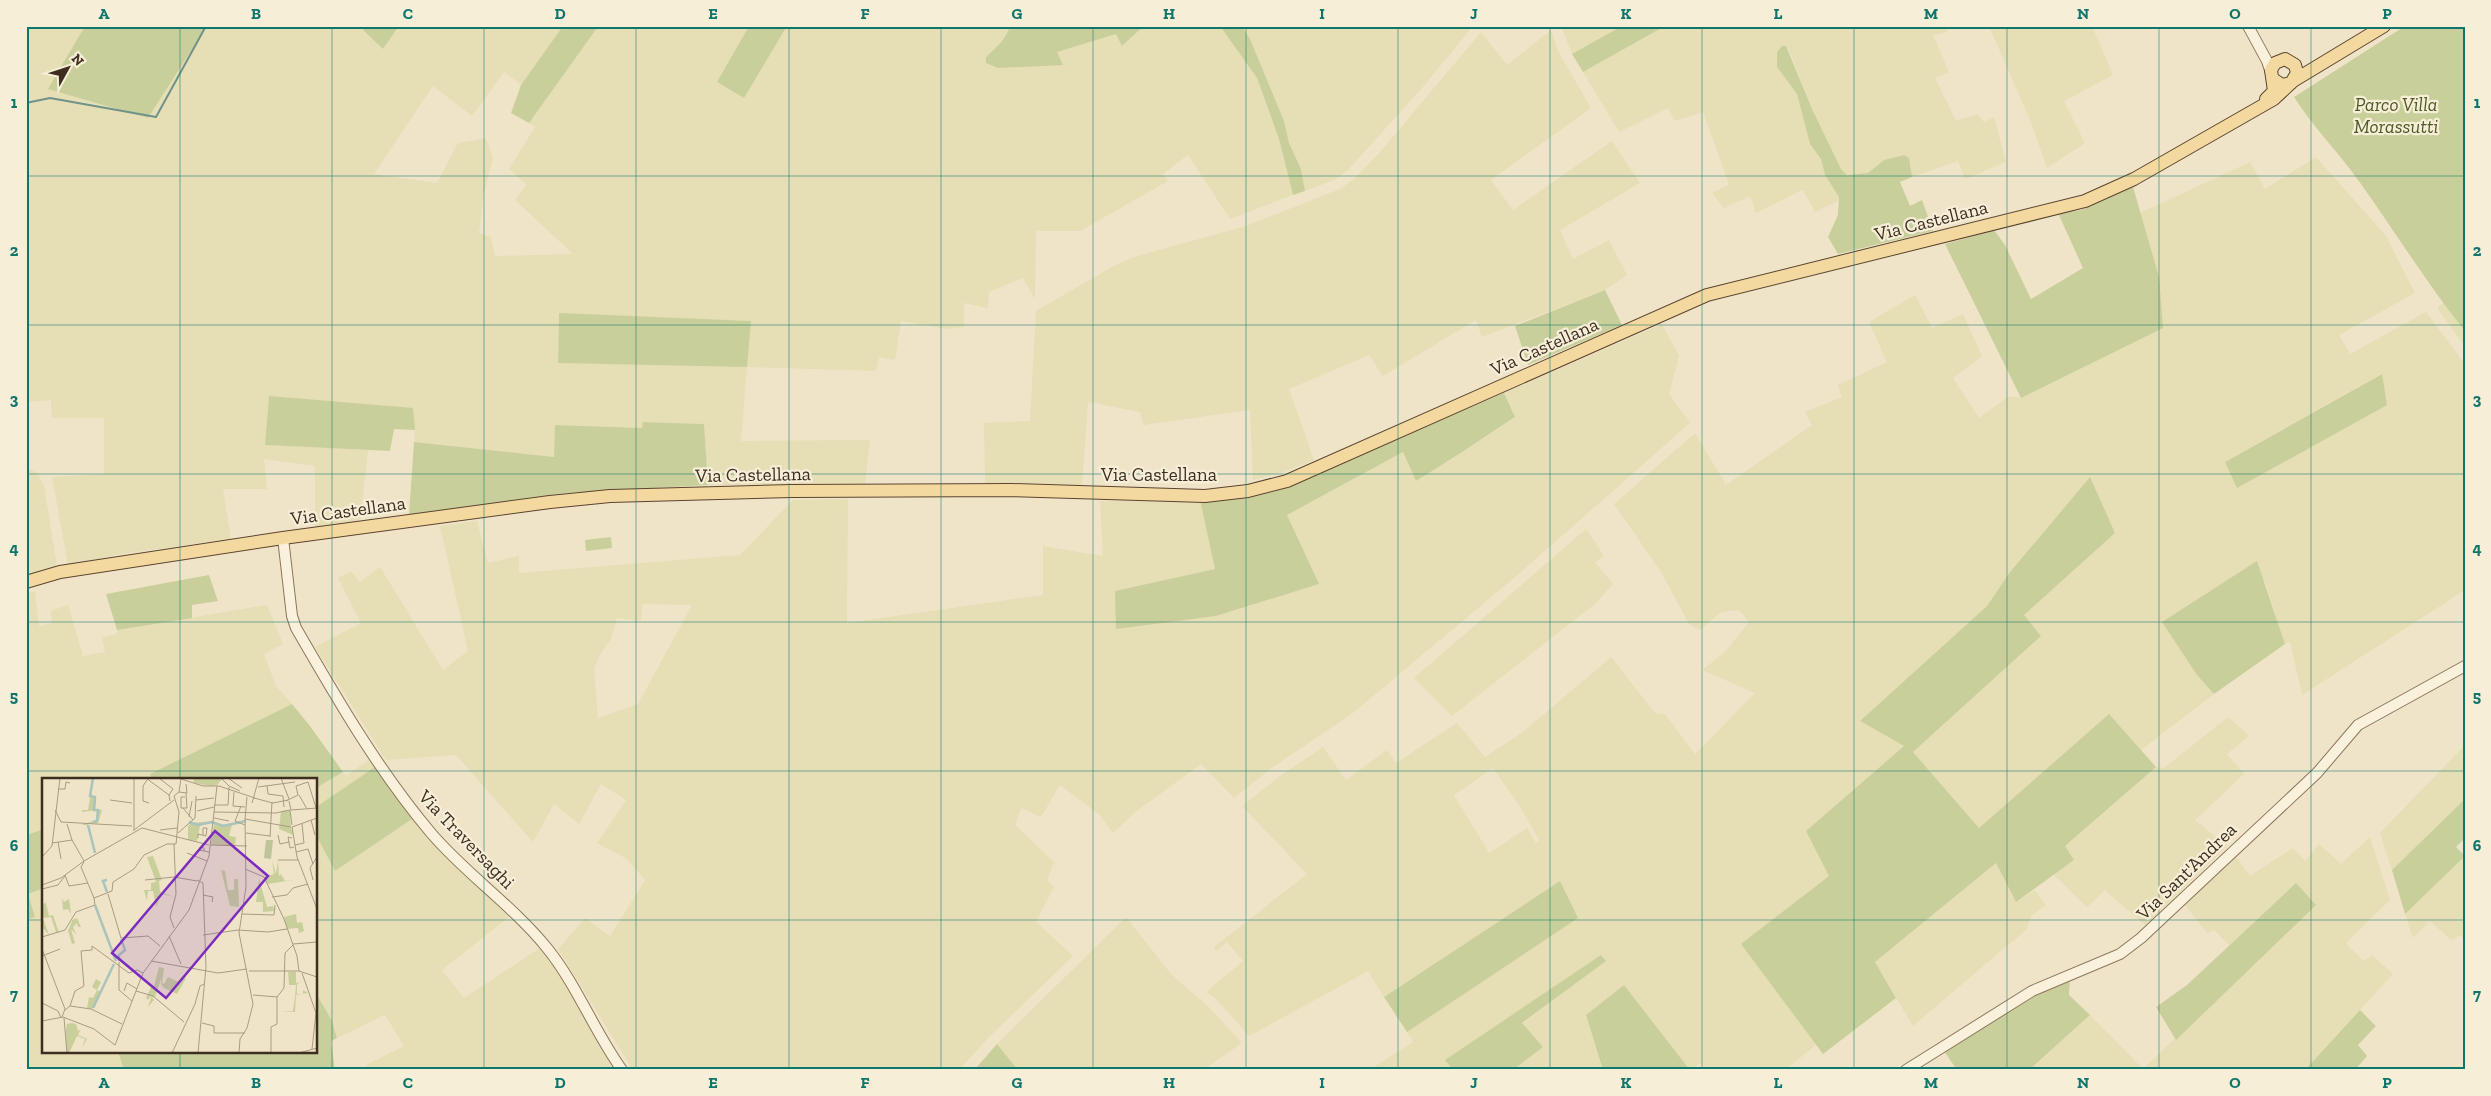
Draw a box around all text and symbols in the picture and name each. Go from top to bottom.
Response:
text: A [99,4,110,23]
text: B [251,4,261,23]
text: C [403,4,413,23]
text: D [554,4,566,23]
text: E [708,4,718,23]
text: F [860,4,870,23]
text: G [1012,4,1023,23]
text: H [1163,4,1175,23]
text: I [1319,4,1325,23]
text: J [1470,4,1478,23]
text: K [1621,4,1632,23]
text: L [1774,4,1783,23]
text: M [1924,4,1938,23]
text: N [2077,4,2089,23]
text: O [2229,4,2241,23]
text: P [2382,4,2392,23]
north arrow [42,42,92,92]
text: N [68,50,88,70]
text: 1 [11,93,18,112]
park label: Parco Villa Morassutti [2354,93,2438,138]
text: 1 [2474,93,2481,112]
street label: Via Castellana [1871,195,1990,246]
text: 2 [10,241,19,260]
text: 2 [2473,241,2482,260]
street label: Via Castellana [1486,312,1602,381]
text: 3 [10,390,19,409]
text: 3 [2473,390,2482,409]
street label: Via Castellana [694,462,811,487]
street label: Via Castellana [1100,463,1217,486]
street label: Via Castellana [288,491,407,530]
text: 4 [9,539,19,558]
text: 4 [2472,539,2482,558]
text: 5 [10,687,18,706]
text: 5 [2473,687,2481,706]
inset map [42,778,318,1054]
street label: Via Traversaghi [413,784,520,894]
street label: Via Sant'Andrea [2131,818,2241,926]
text: 6 [10,836,19,855]
text: 6 [2473,836,2482,855]
text: 7 [10,985,18,1004]
text: 7 [2473,985,2481,1004]
text: A [99,1073,110,1092]
text: B [251,1073,261,1092]
text: C [403,1073,413,1092]
text: D [554,1073,566,1092]
text: E [708,1073,718,1092]
text: F [860,1073,870,1092]
text: G [1012,1073,1023,1092]
text: H [1163,1073,1175,1092]
text: I [1319,1073,1325,1092]
text: J [1470,1073,1478,1092]
text: K [1621,1073,1632,1092]
text: L [1774,1073,1783,1092]
text: M [1924,1073,1938,1092]
text: N [2077,1073,2089,1092]
text: O [2229,1073,2241,1092]
text: P [2382,1073,2392,1092]

